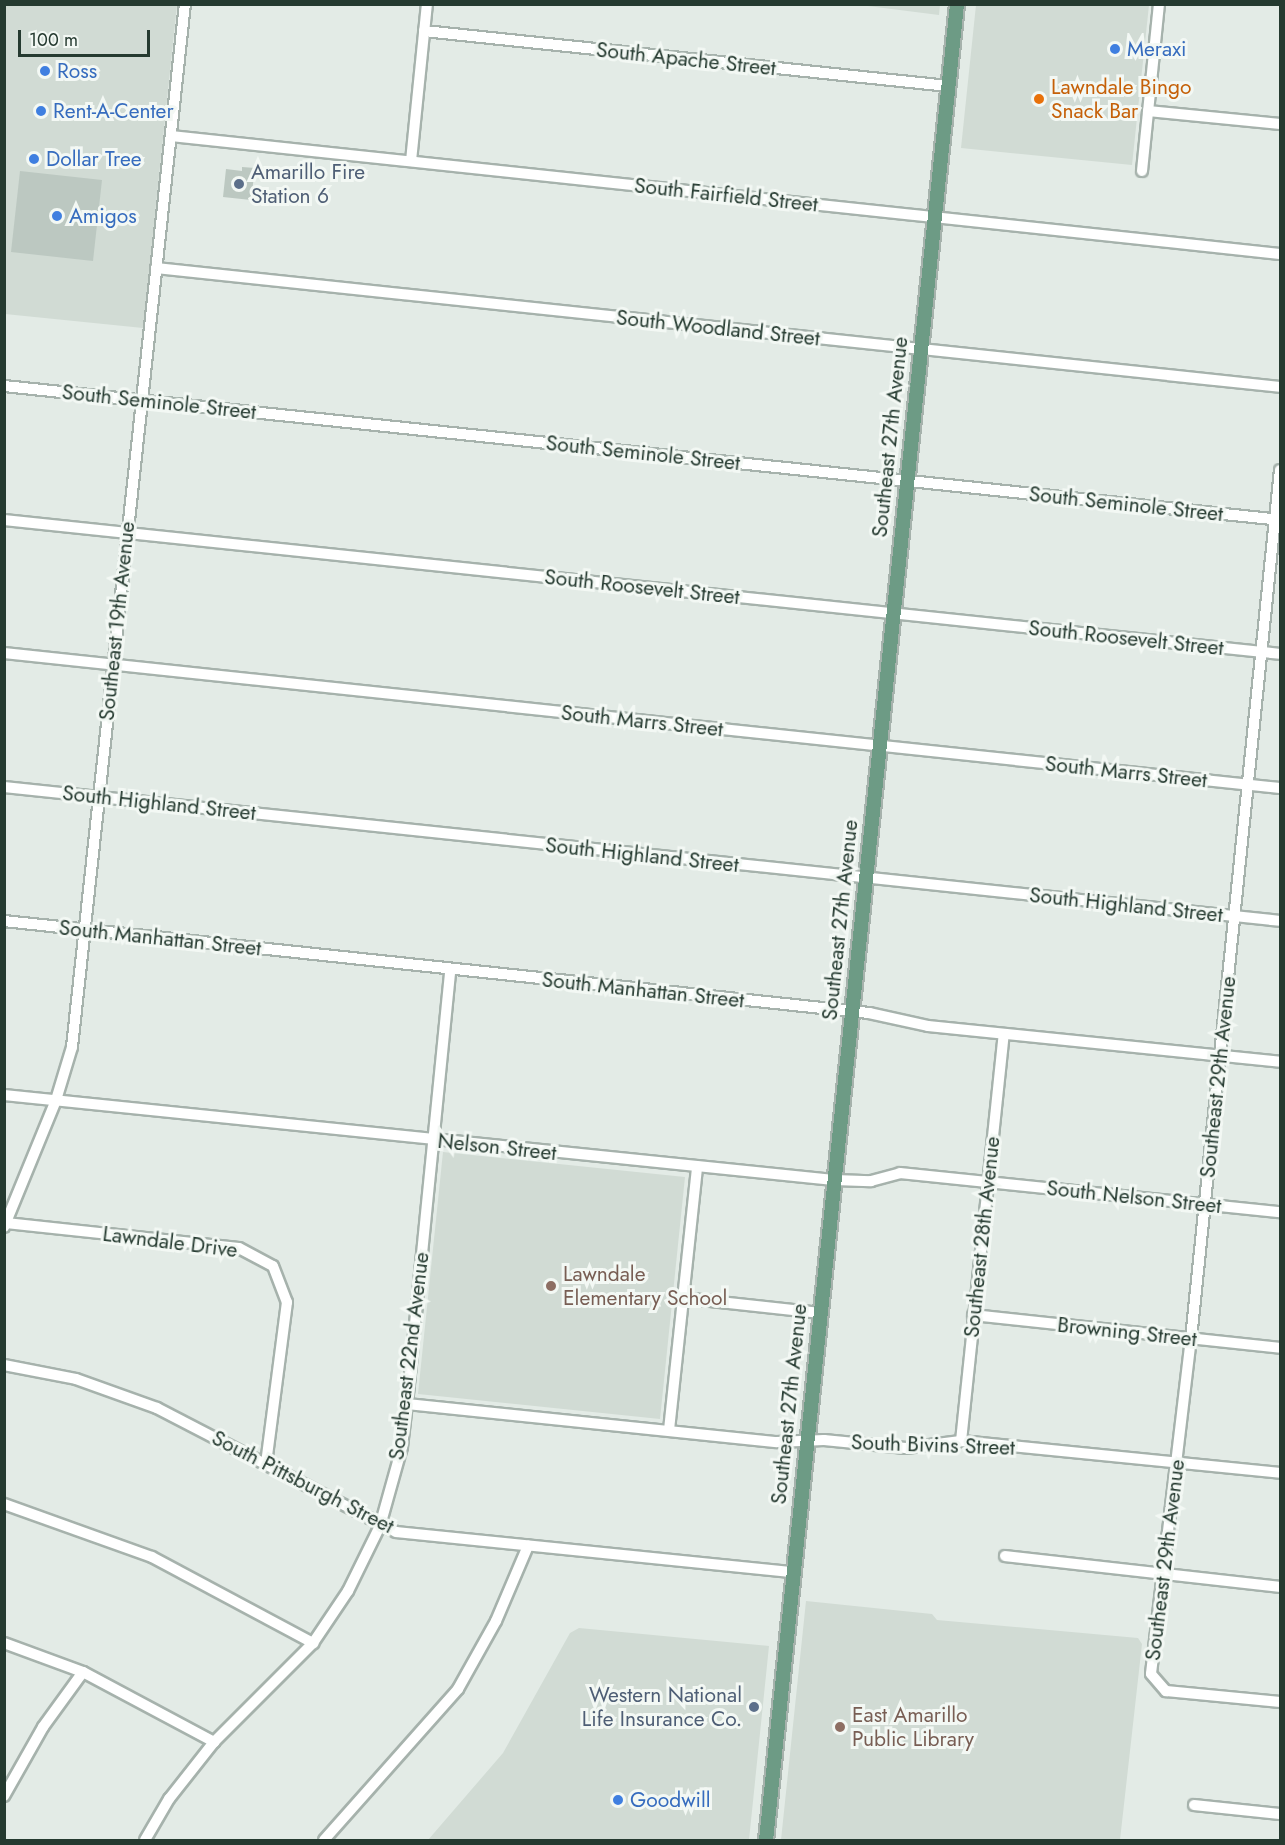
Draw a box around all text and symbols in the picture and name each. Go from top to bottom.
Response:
scale bar [21,18,153,56]
text: 100 m [29,27,78,53]
place label: Meraxi [1127,36,1186,62]
street label: South Apache Street [595,37,777,81]
marker: Meraxi [1108,42,1122,56]
place label: Ross [57,58,97,84]
marker: Ross [38,64,52,78]
place label: Lawndale Bingo Snack Bar [1051,74,1191,124]
marker: Lawndale Bingo Snack Bar [1032,92,1046,106]
place label: Rent-A-Center [53,98,174,124]
marker: Rent-A-Center [34,104,48,118]
place label: Dollar Tree [46,146,142,172]
marker: Dollar Tree [27,152,41,166]
place label: Amarillo Fire Station 6 [251,159,365,209]
street label: South Fairfield Street [633,173,819,217]
marker: Amarillo Fire Station 6 [232,177,246,191]
place label: Amigos [69,203,137,229]
marker: Amigos [50,209,64,223]
street label: South Woodland Street [615,305,821,351]
street label: Southeast 27th Avenue [867,335,913,539]
street label: South Seminole Street [61,379,257,425]
street label: South Seminole Street [545,430,741,476]
street label: South Seminole Street [1028,481,1224,527]
street label: Southeast 19th Avenue [94,520,140,722]
street label: South Roosevelt Street [543,564,741,610]
street label: South Roosevelt Street [1027,615,1225,661]
street label: South Marrs Street [560,700,724,742]
street label: South Marrs Street [1044,751,1208,793]
street label: South Highland Street [61,780,257,826]
street label: Southeast 27th Avenue [817,818,863,1022]
street label: South Highland Street [544,832,740,878]
street label: South Highland Street [1028,882,1224,928]
street label: South Manhattan Street [58,915,262,961]
street label: South Manhattan Street [541,967,745,1013]
street label: Southeast 29th Avenue [1195,975,1241,1179]
street label: Nelson Street [436,1128,558,1166]
street label: Southeast 28th Avenue [959,1135,1005,1339]
street label: South Nelson Street [1045,1175,1223,1219]
street label: Lawndale Drive [101,1221,239,1263]
street label: Southeast 22nd Avenue [384,1251,434,1461]
place label: Lawndale Elementary School [563,1261,727,1311]
marker: Lawndale Elementary School [544,1279,558,1293]
street label: Southeast 27th Avenue [766,1302,812,1506]
street label: Browning Street [1056,1312,1198,1352]
street label: South Pittsburgh Street [208,1425,398,1539]
street label: South Bivins Street [851,1430,1015,1460]
street label: Southeast 29th Avenue [1140,1458,1190,1662]
place label: Western National Life Insurance Co. [582,1682,742,1732]
marker: Western National Life Insurance Co. [747,1700,761,1714]
place label: East Amarillo Public Library [852,1702,974,1752]
marker: East Amarillo Public Library [833,1720,847,1734]
place label: Goodwill [630,1787,711,1813]
marker: Goodwill [611,1793,625,1807]

